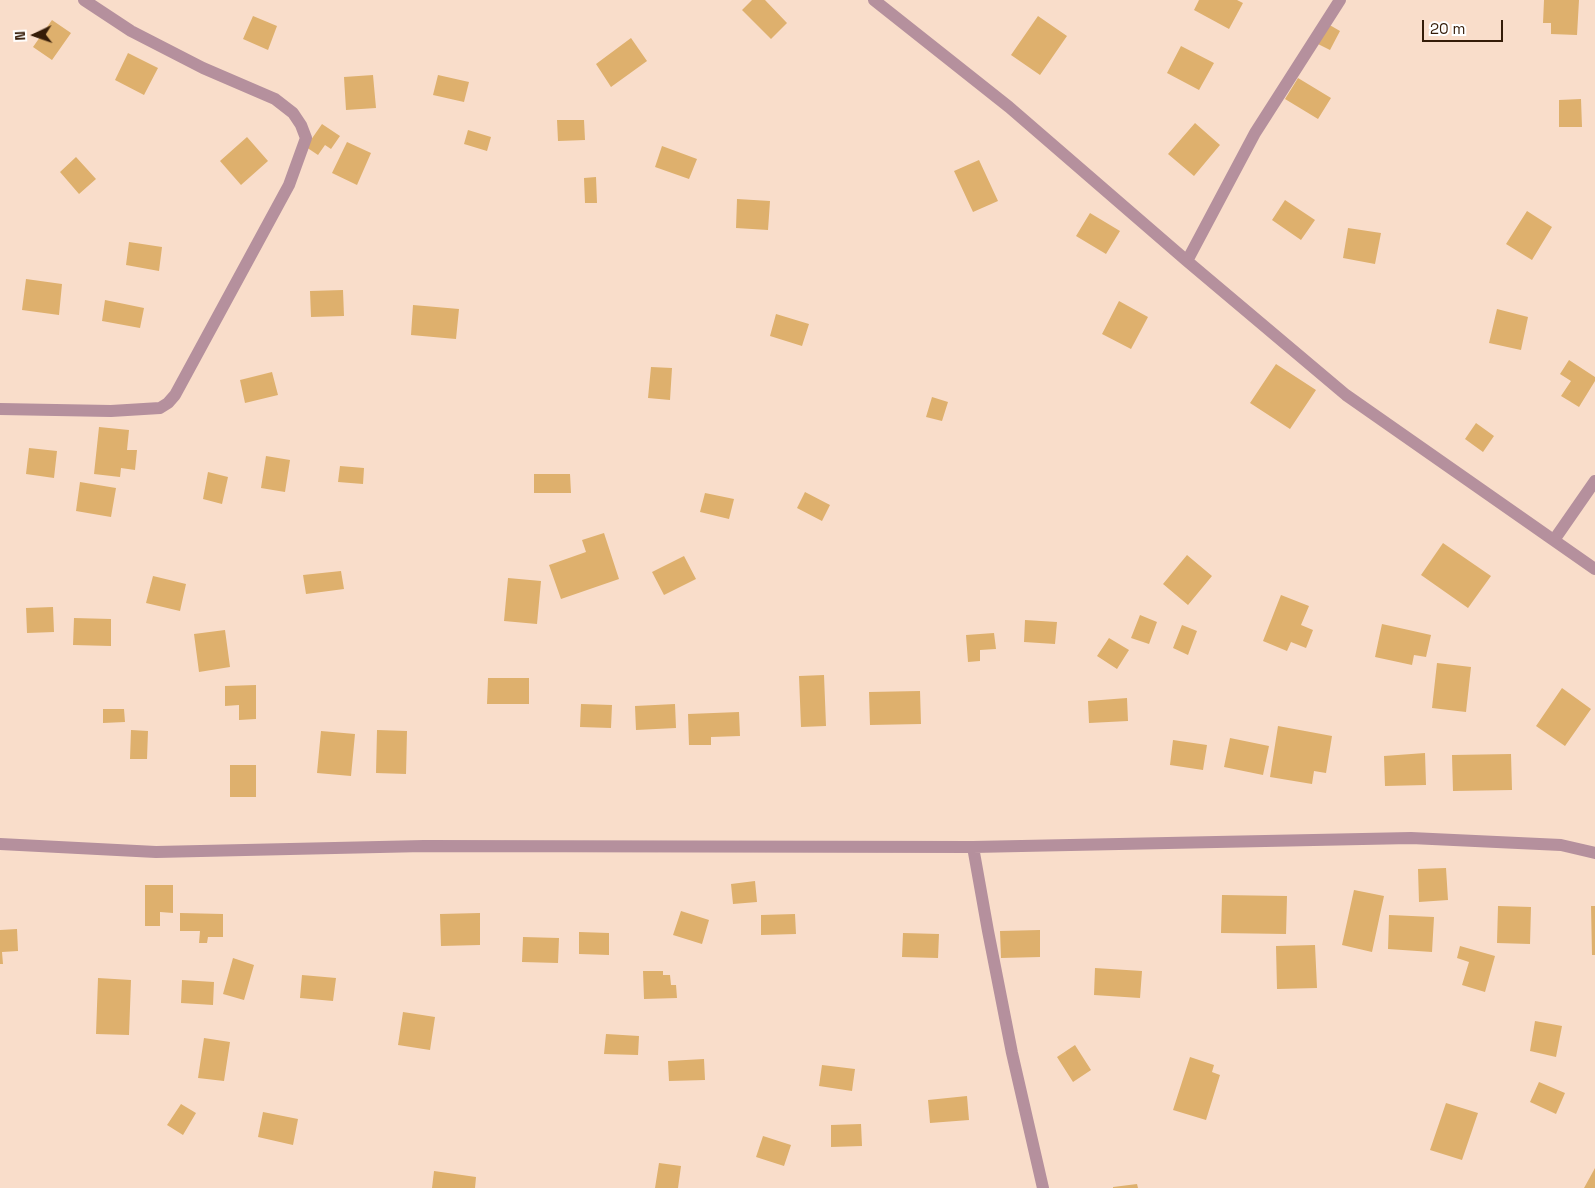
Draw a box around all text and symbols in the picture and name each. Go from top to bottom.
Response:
north arrow [10,10,60,60]
scale bar [1425,10,1506,42]
text: 20 m [1430,19,1465,38]
text: N [11,31,29,41]

